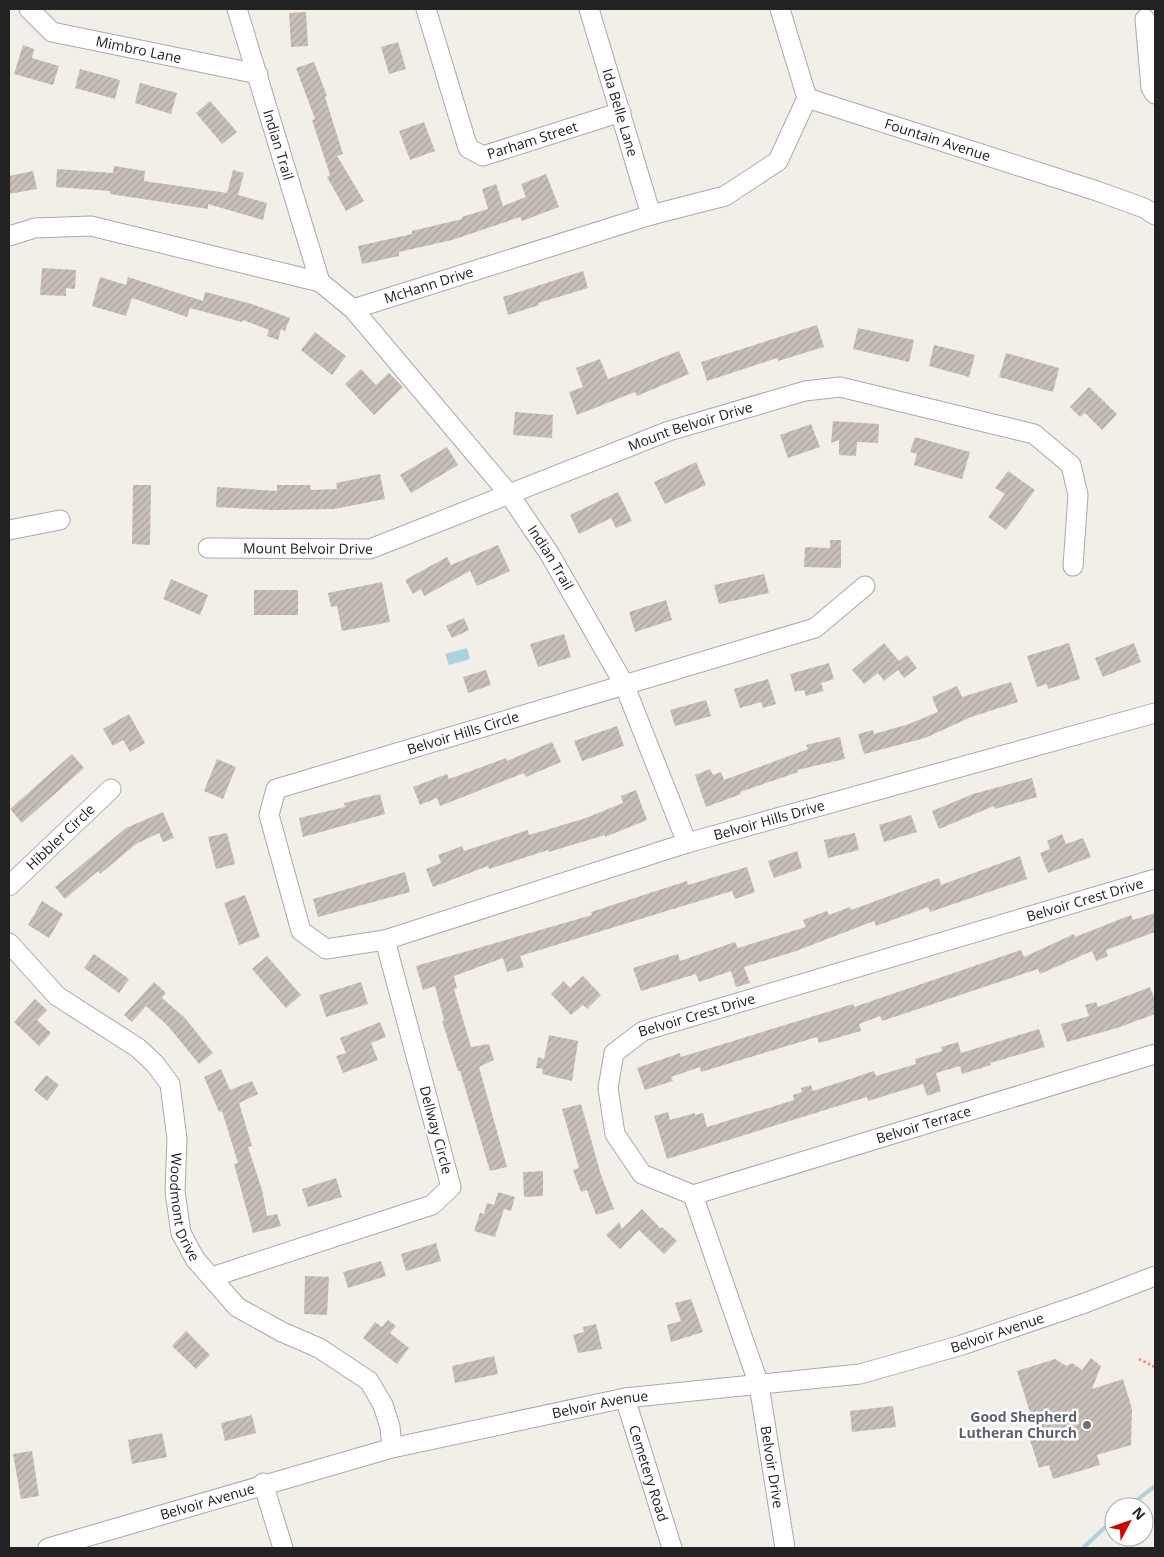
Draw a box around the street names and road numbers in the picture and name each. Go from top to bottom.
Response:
street label: Mimbro Lane [94,31,183,67]
street label: Ida Belle Lane [598,66,643,159]
street label: Indian Trail [259,107,298,182]
street label: Fountain Avenue [882,113,993,165]
street label: Parham Street [484,116,580,163]
street label: McHann Drive [382,262,476,308]
street label: Mount Belvoir Drive [625,397,755,455]
street label: Indian Trail [524,521,578,593]
street label: Mount Belvoir Drive [243,538,373,558]
street label: Belvoir Hills Circle [405,706,521,759]
street label: Belvoir Hills Drive [711,795,827,844]
street label: Hibbler Circle [22,799,99,874]
street label: Belvoir Crest Drive [1024,873,1146,926]
street label: Belvoir Crest Drive [636,988,757,1041]
street label: Dellway Circle [416,1084,457,1176]
street label: Belvoir Terrace [874,1101,973,1148]
street label: Woodmont Drive [166,1152,204,1264]
street label: Belvoir Avenue [948,1308,1046,1357]
street label: Belvoir Avenue [550,1386,649,1422]
street label: Cemetery Road [625,1423,673,1524]
street label: Belvoir Drive [757,1424,788,1510]
street label: Belvoir Avenue [158,1478,257,1524]

